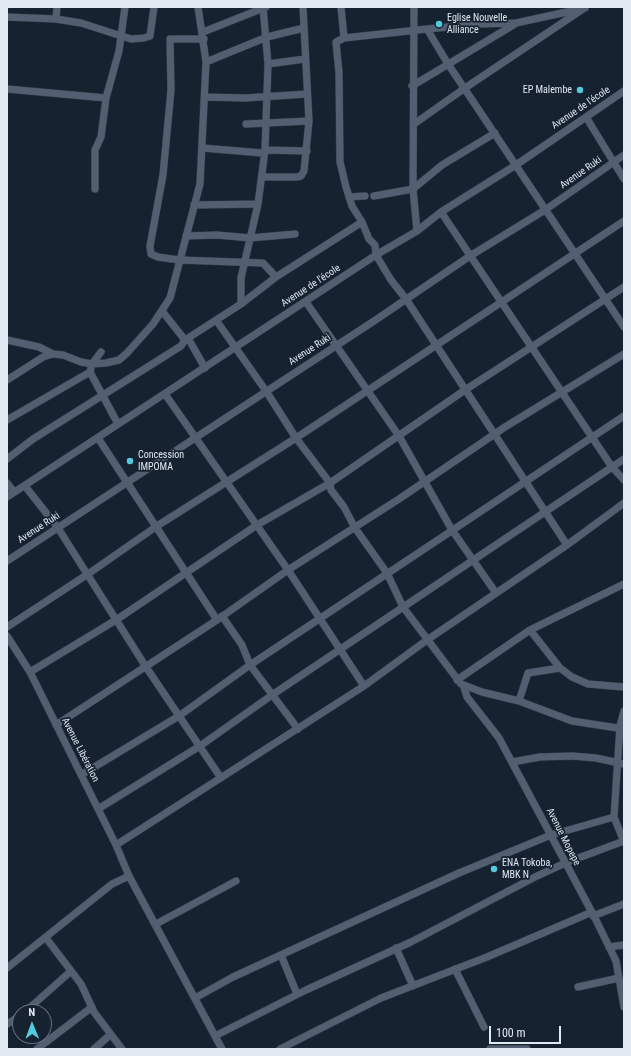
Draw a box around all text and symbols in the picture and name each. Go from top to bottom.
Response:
place label: Eglise Nouvelle Alliance [447,12,507,36]
marker: Eglise Nouvelle Alliance [434,19,444,29]
place label: EP Malembe [523,84,572,96]
street label: Avenue de l'école [549,84,613,132]
marker: EP Malembe [575,85,585,95]
street label: Avenue Ruki [558,154,604,192]
street label: Avenue de l'école [279,262,343,310]
street label: Avenue Ruki [287,332,333,368]
place label: Concession IMPOMA [138,449,184,472]
marker: Concession IMPOMA [125,456,135,466]
street label: Avenue Ruki [16,510,62,546]
street label: Avenue Libération [59,716,101,784]
street label: Avenue Mopepe [543,806,583,868]
place label: ENA Tokoba, MBK N [502,857,552,880]
marker: ENA Tokoba, MBK N [489,864,499,874]
north arrow [12,1004,52,1044]
text: N [28,1006,35,1019]
scale bar [491,1018,563,1044]
text: 100 m [496,1026,526,1040]

